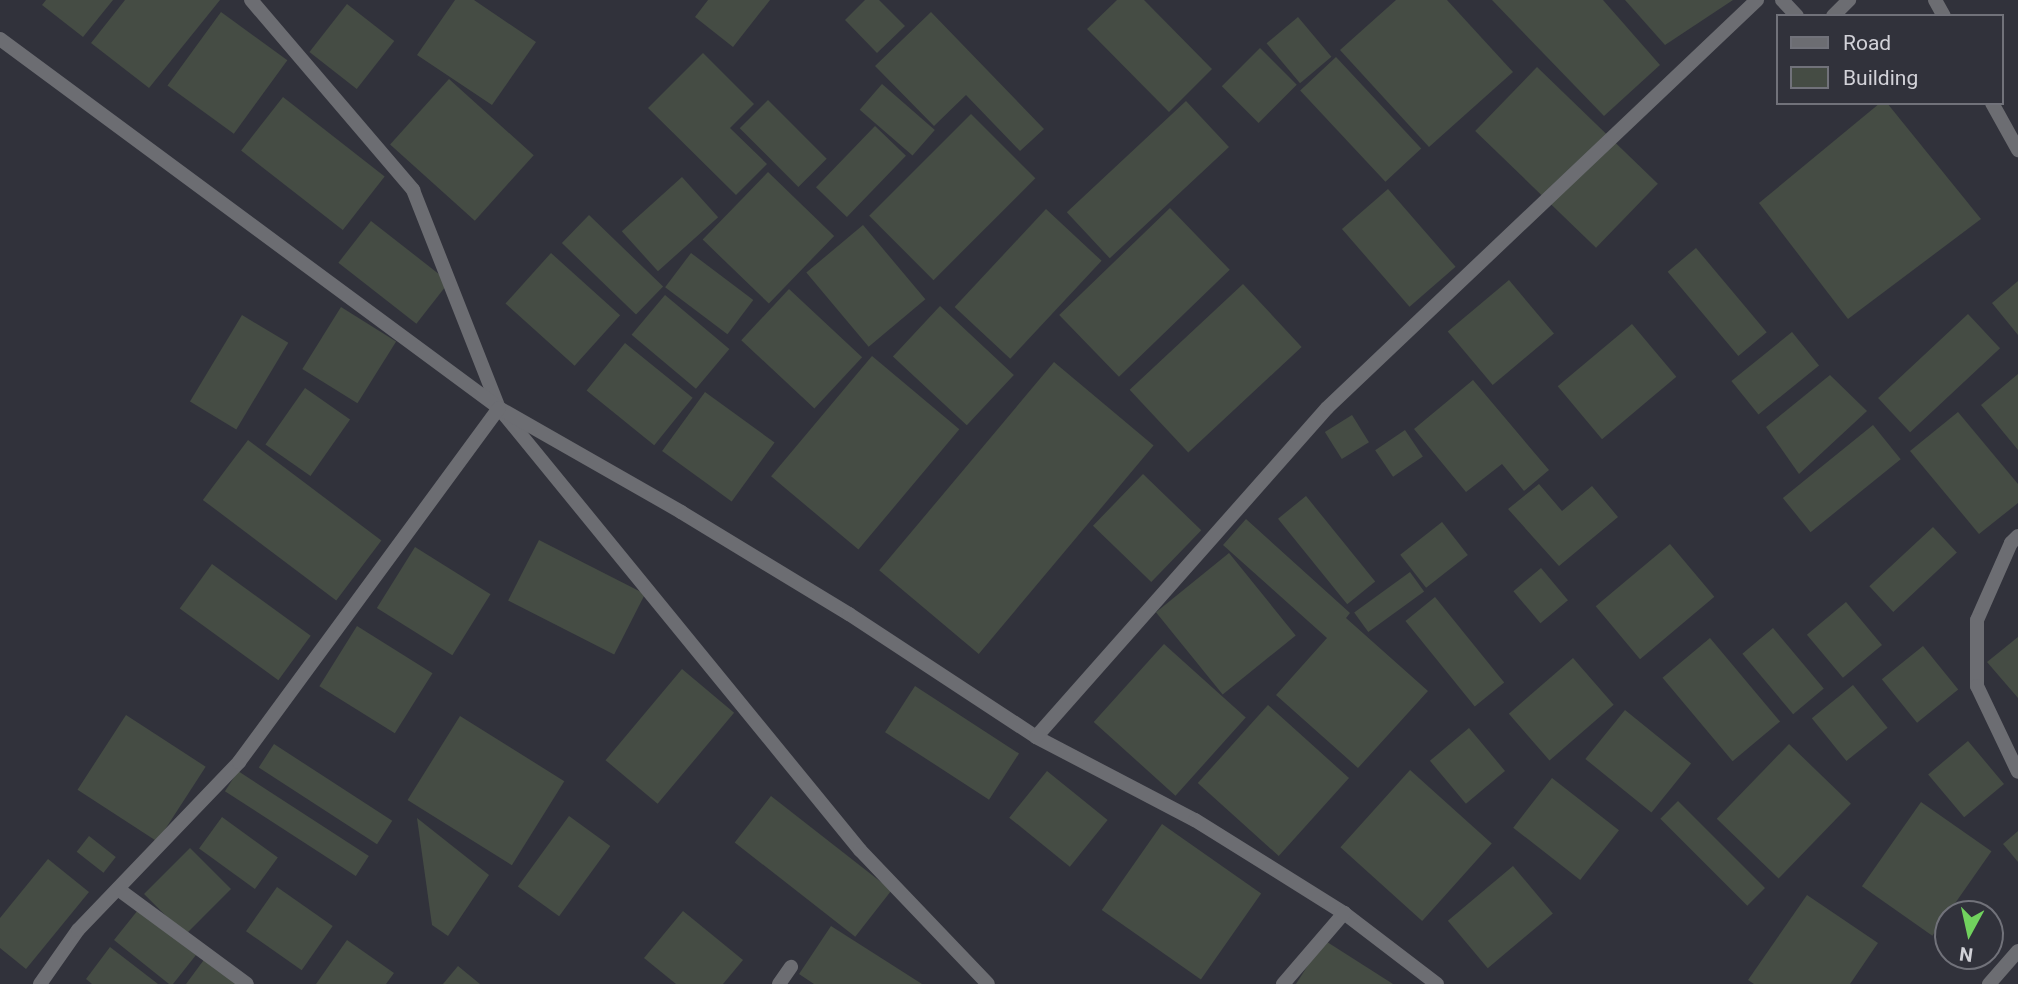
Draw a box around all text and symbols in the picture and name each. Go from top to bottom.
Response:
legend [1776,14,2004,105]
text: Road [1843,31,1891,55]
text: Building [1843,66,1918,90]
north arrow [1934,900,2004,970]
text: N [1958,942,1975,967]

